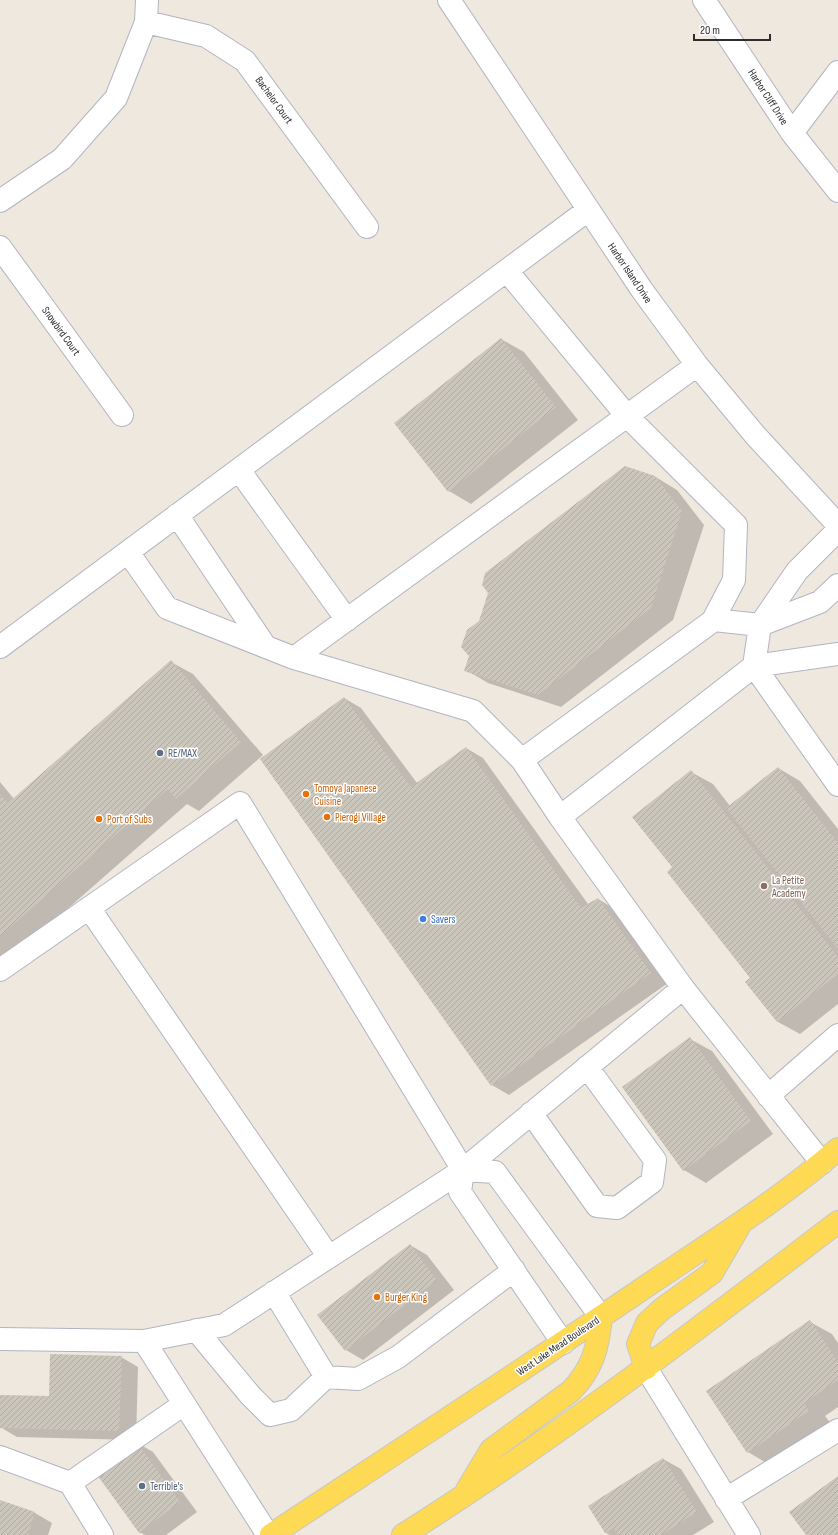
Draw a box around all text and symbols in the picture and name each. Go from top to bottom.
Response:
scale bar [694,16,770,42]
text: 20 m [700,23,720,38]
street label: Harbor Cliff Drive [745,67,791,127]
street label: Bachelor Court [252,74,296,127]
street label: Harbor Island Drive [605,240,655,306]
street label: Snowbird Court [39,304,83,358]
place label: RE/MAX [168,747,197,760]
marker: RE/MAX [155,748,165,758]
place label: Tomoya Japanese Cuisine [314,782,377,808]
marker: Tomoya Japanese Cuisine [301,789,311,799]
place label: Pierogi Village [335,811,386,824]
marker: Pierogi Village [322,812,332,822]
place label: Port of Subs [107,813,152,826]
marker: Port of Subs [94,814,104,824]
place label: La Petite Academy [771,874,806,900]
marker: La Petite Academy [759,881,769,891]
place label: Savers [431,913,455,926]
marker: Savers [418,914,428,924]
place label: Burger King [385,1291,428,1304]
marker: Burger King [372,1292,382,1302]
street label: West Lake Mead Boulevard [514,1313,602,1378]
place label: Terrible's [150,1480,183,1493]
marker: Terrible's [137,1481,147,1491]

